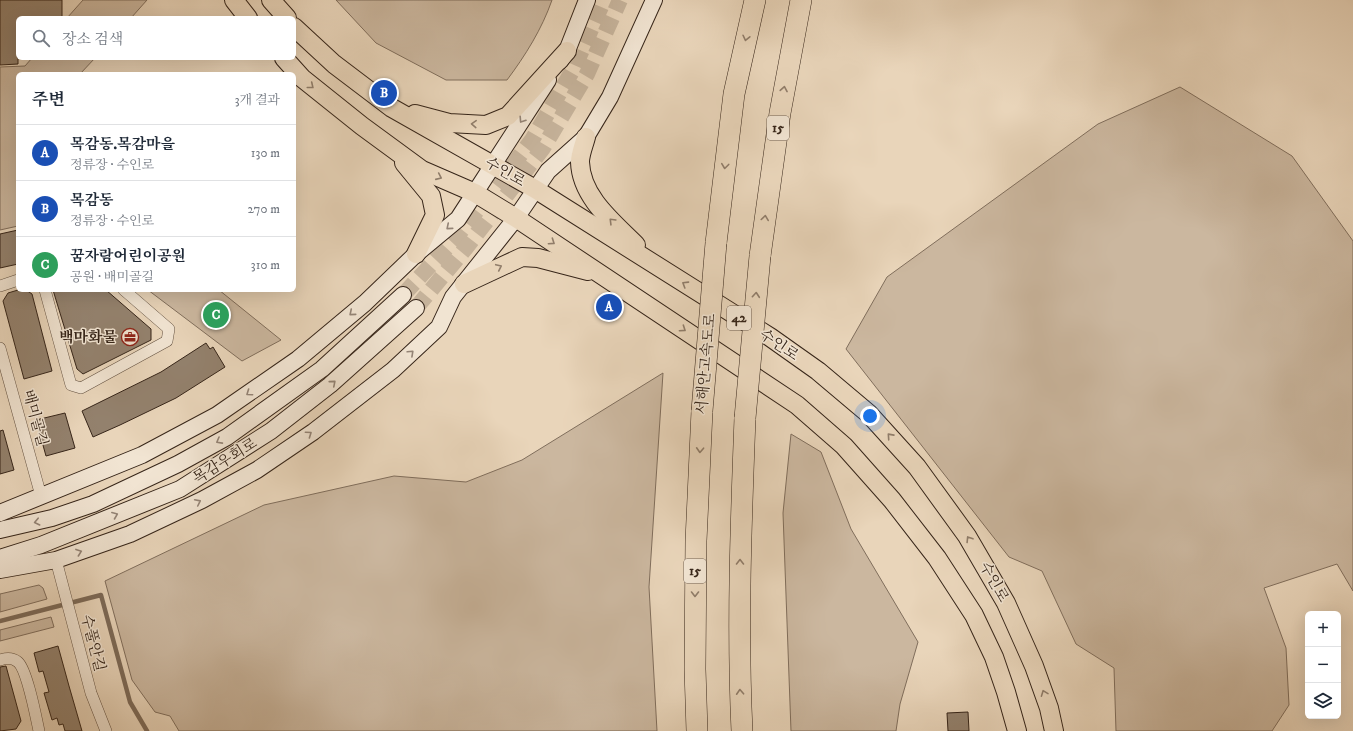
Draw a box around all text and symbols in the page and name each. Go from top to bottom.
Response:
search box [16,16,296,60]
icon: search [30,27,52,49]
text: 장소 검색 [62,30,123,49]
one-way arrow [743,35,751,41]
pin: B [371,78,397,108]
one-way arrow [306,81,314,88]
one-way arrow [780,86,788,92]
text: 주변 [32,89,65,111]
text: 3개 결과 [235,92,280,108]
one-way arrow [519,116,527,123]
road number: 15 [767,116,789,140]
one-way arrow [471,120,477,129]
text: 목감동.목감마을 [70,135,175,154]
text: A [41,145,49,161]
text: 130 m [251,145,280,161]
street label: 수인로 [481,153,529,191]
text: 정류장 · 수인로 [70,157,154,173]
one-way arrow [721,163,730,169]
one-way arrow [435,172,443,180]
text: 목감동 [70,191,113,210]
text: B [41,201,49,217]
text: 270 m [248,201,280,217]
text: 정류장 · 수인로 [70,213,154,229]
one-way arrow [760,215,769,221]
one-way arrow [609,218,617,226]
one-way arrow [446,222,453,229]
one-way arrow [548,237,555,245]
text: 꿈자람어린이공원 [70,247,186,266]
text: C [41,257,49,273]
text: 310 m [251,257,280,273]
one-way arrow [495,264,502,272]
text: 공원 · 배미골길 [70,269,154,285]
one-way arrow [682,281,689,289]
pin: A [596,292,622,322]
one-way arrow [752,292,761,298]
pin: C [203,300,229,330]
road number: 42 [727,306,751,330]
one-way arrow [349,309,357,316]
street label: 서해안고속도로 [692,312,720,415]
one-way arrow [679,324,686,332]
street label: 수인로 [756,325,803,365]
office icon: 백마화물 [120,327,140,347]
place label: 백마화물 [59,328,118,347]
one-way arrow [406,350,414,358]
one-way arrow [328,380,335,387]
street label: 배미골길 [18,388,52,448]
one-way arrow [246,388,253,396]
your location [860,406,880,426]
one-way arrow [305,432,312,439]
street label: 목감우회로 [189,433,261,488]
one-way arrow [887,434,894,441]
one-way arrow [216,436,223,444]
one-way arrow [696,447,705,453]
one-way arrow [194,499,202,507]
one-way arrow [111,512,119,520]
one-way arrow [34,517,40,525]
one-way arrow [966,536,973,543]
one-way arrow [75,549,82,557]
street label: 수인로 [975,558,1013,606]
road number: 15 [684,559,706,583]
one-way arrow [736,559,744,565]
one-way arrow [691,591,699,597]
map controls [1305,611,1341,719]
button: + [1305,611,1341,647]
street label: 수풀안길 [77,613,109,673]
button: − [1305,647,1341,683]
button: layers [1305,683,1341,719]
one-way arrow [736,689,744,695]
one-way arrow [1041,690,1049,697]

